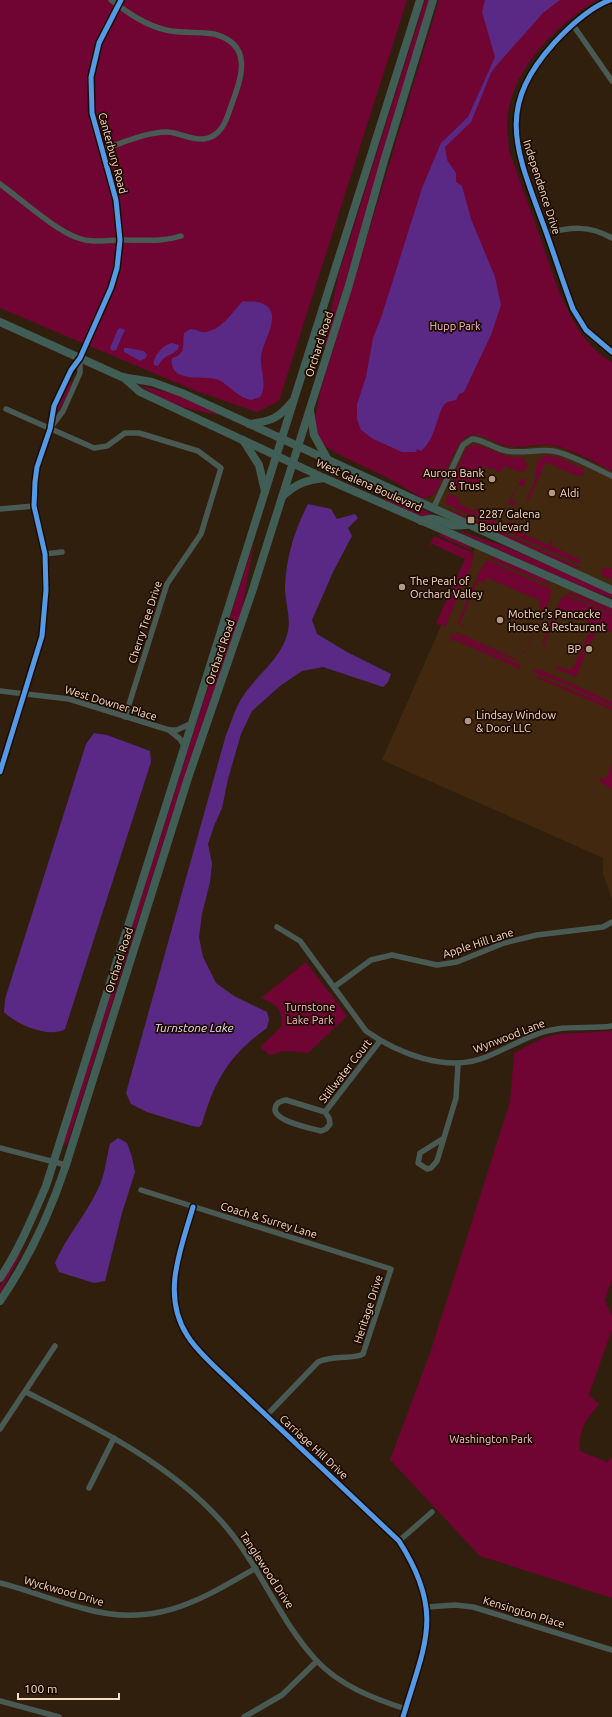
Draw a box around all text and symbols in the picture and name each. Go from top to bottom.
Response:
street label: Canterbury Road [96,111,130,195]
street label: Independence Drive [521,138,563,236]
street label: Orchard Road [303,310,335,378]
park label: Hupp Park [429,320,481,332]
street label: West Galena Boulevard [314,456,424,514]
place label: Aurora Bank & Trust [423,467,485,492]
marker: Aurora Bank & Trust [487,474,497,484]
place label: Aldi [560,487,579,499]
marker: Aldi [547,488,557,498]
place label: 2287 Galena Boulevard [479,508,540,533]
marker: 2287 Galena Boulevard [466,515,476,525]
place label: The Pearl of Orchard Valley [410,575,483,600]
street label: Cherry Tree Drive [126,579,164,665]
marker: The Pearl of Orchard Valley [397,582,407,592]
place label: Mother's Pancacke House & Restaurant [508,608,606,633]
marker: Mother's Pancacke House & Restaurant [495,615,505,625]
street label: Orchard Road [203,618,237,686]
place label: BP [567,643,581,655]
marker: BP [584,644,594,654]
street label: West Downer Place [63,683,159,723]
place label: Lindsay Window & Door LLC [476,709,556,734]
marker: Lindsay Window & Door LLC [463,716,473,726]
street label: Orchard Road [103,926,135,994]
street label: Apple Hill Lane [441,926,515,960]
park label: Turnstone Lake Park [285,1001,335,1026]
street label: Wynwood Lane [472,1017,546,1055]
water label: Turnstone Lake [154,1021,234,1034]
street label: Stillwater Court [316,1036,374,1105]
street label: Coach & Surrey Lane [219,1200,319,1240]
street label: Heritage Drive [351,1273,385,1345]
street label: Carriage Hill Drive [277,1412,351,1482]
park label: Washington Park [449,1433,533,1445]
street label: Tanglewood Drive [238,1529,296,1611]
street label: Wyckwood Drive [23,1574,105,1608]
street label: Kensington Place [482,1594,566,1630]
scale bar [18,1675,119,1701]
text: 100 m [24,1682,57,1695]

